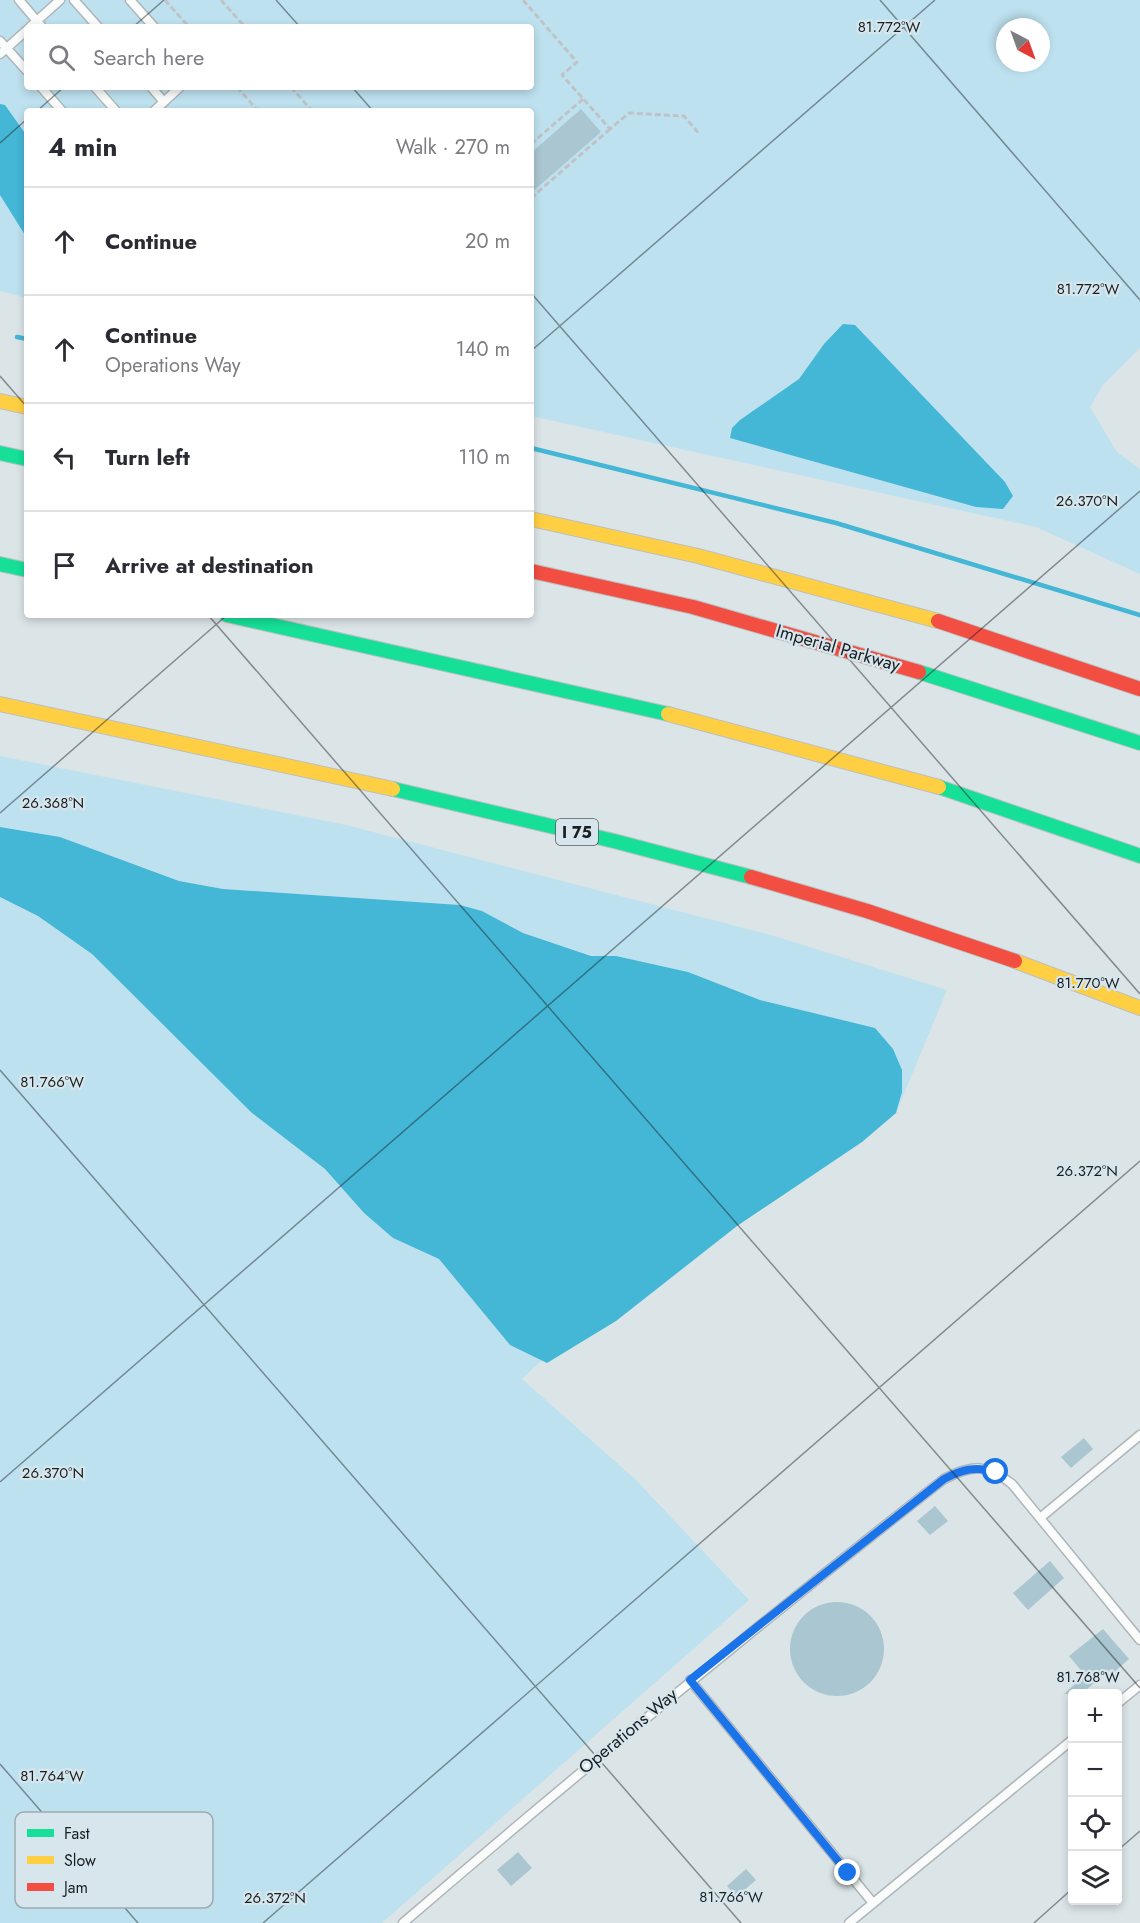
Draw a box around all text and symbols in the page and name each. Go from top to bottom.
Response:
text: 81.772°W [858,16,921,38]
north arrow [996,18,1050,72]
search box [24,24,534,90]
icon: search [45,41,78,74]
text: Search here [93,41,204,73]
text: 4 min [48,128,117,166]
text: Walk · 270 m [396,133,510,162]
icon: ahead [48,225,81,258]
text: Continue [105,225,197,257]
text: 20 m [465,227,510,256]
text: 81.772°W [1057,278,1120,300]
text: Continue [105,319,197,351]
icon: ahead [48,333,81,366]
text: 140 m [456,335,510,364]
text: Operations Way [105,351,241,380]
icon: left [48,441,81,474]
text: Turn left [105,441,190,473]
text: 110 m [458,443,510,472]
text: 26.370°N [1056,490,1118,512]
icon: arrive [48,549,81,582]
text: Arrive at destination [105,549,314,581]
street label: Imperial Parkway [773,618,903,678]
text: 26.368°N [22,792,84,814]
road number: I 75 [556,819,598,845]
text: 81.770°W [1056,972,1120,994]
text: 81.766°W [20,1071,84,1093]
text: 26.372°N [1056,1160,1118,1182]
route start [982,1458,1008,1484]
text: 26.370°N [22,1462,84,1484]
text: 81.768°W [1056,1666,1120,1688]
street label: Operations Way [573,1682,683,1780]
map controls [1068,1689,1122,1905]
button: + [1068,1689,1122,1743]
button: − [1068,1743,1122,1797]
text: 81.764°W [20,1765,84,1787]
button: locate [1068,1797,1122,1851]
legend [15,1812,213,1908]
text: Fast [64,1822,90,1845]
text: Slow [64,1849,96,1872]
button: layers [1068,1851,1122,1905]
route end [834,1859,860,1885]
text: Jam [62,1876,88,1899]
text: 81.766°W [699,1886,763,1908]
text: 26.372°N [244,1887,306,1909]

